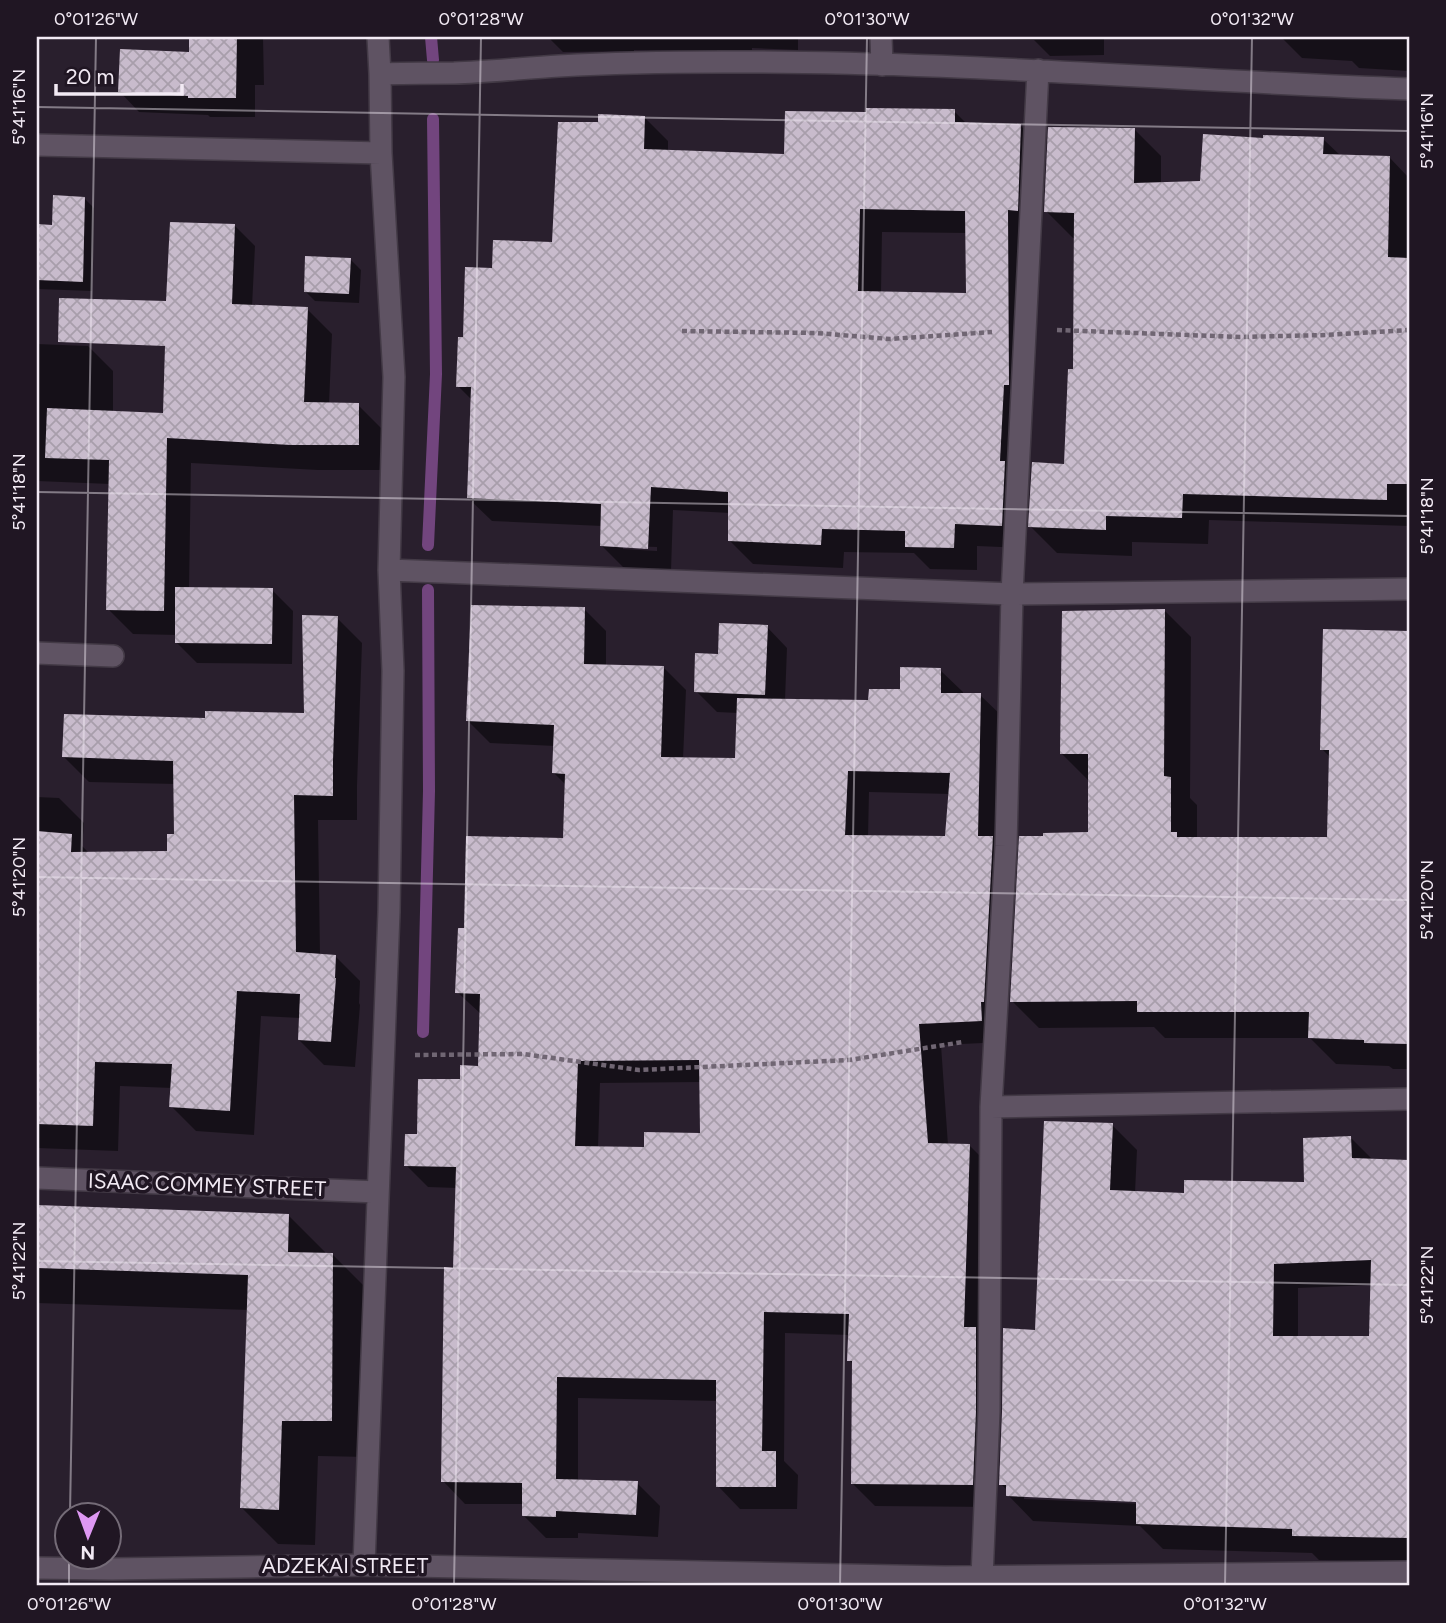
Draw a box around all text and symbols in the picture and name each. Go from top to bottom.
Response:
text: 0°01'26"W [54,8,139,30]
text: 0°01'28"W [439,8,524,30]
text: 0°01'30"W [824,8,910,30]
text: 0°01'32"W [1210,8,1295,30]
scale bar [56,52,182,96]
text: 20 m [66,64,114,89]
text: 5°41'16"N [8,69,30,145]
text: 5°41'16"N [1416,93,1438,169]
text: 5°41'18"N [8,453,30,531]
text: 5°41'18"N [1416,477,1438,555]
text: 5°41'20"N [8,837,30,917]
text: 5°41'20"N [1416,860,1438,940]
street label: ISAAC COMMEY STREET [88,1168,327,1201]
text: 5°41'22"N [8,1221,30,1301]
text: 5°41'22"N [1416,1245,1438,1325]
north arrow [52,1500,122,1570]
text: N [80,1541,95,1564]
street label: ADZEKAI STREET [262,1553,429,1578]
text: 0°01'26"W [27,1593,112,1615]
text: 0°01'28"W [412,1593,497,1615]
text: 0°01'30"W [797,1593,883,1615]
text: 0°01'32"W [1183,1593,1268,1615]

